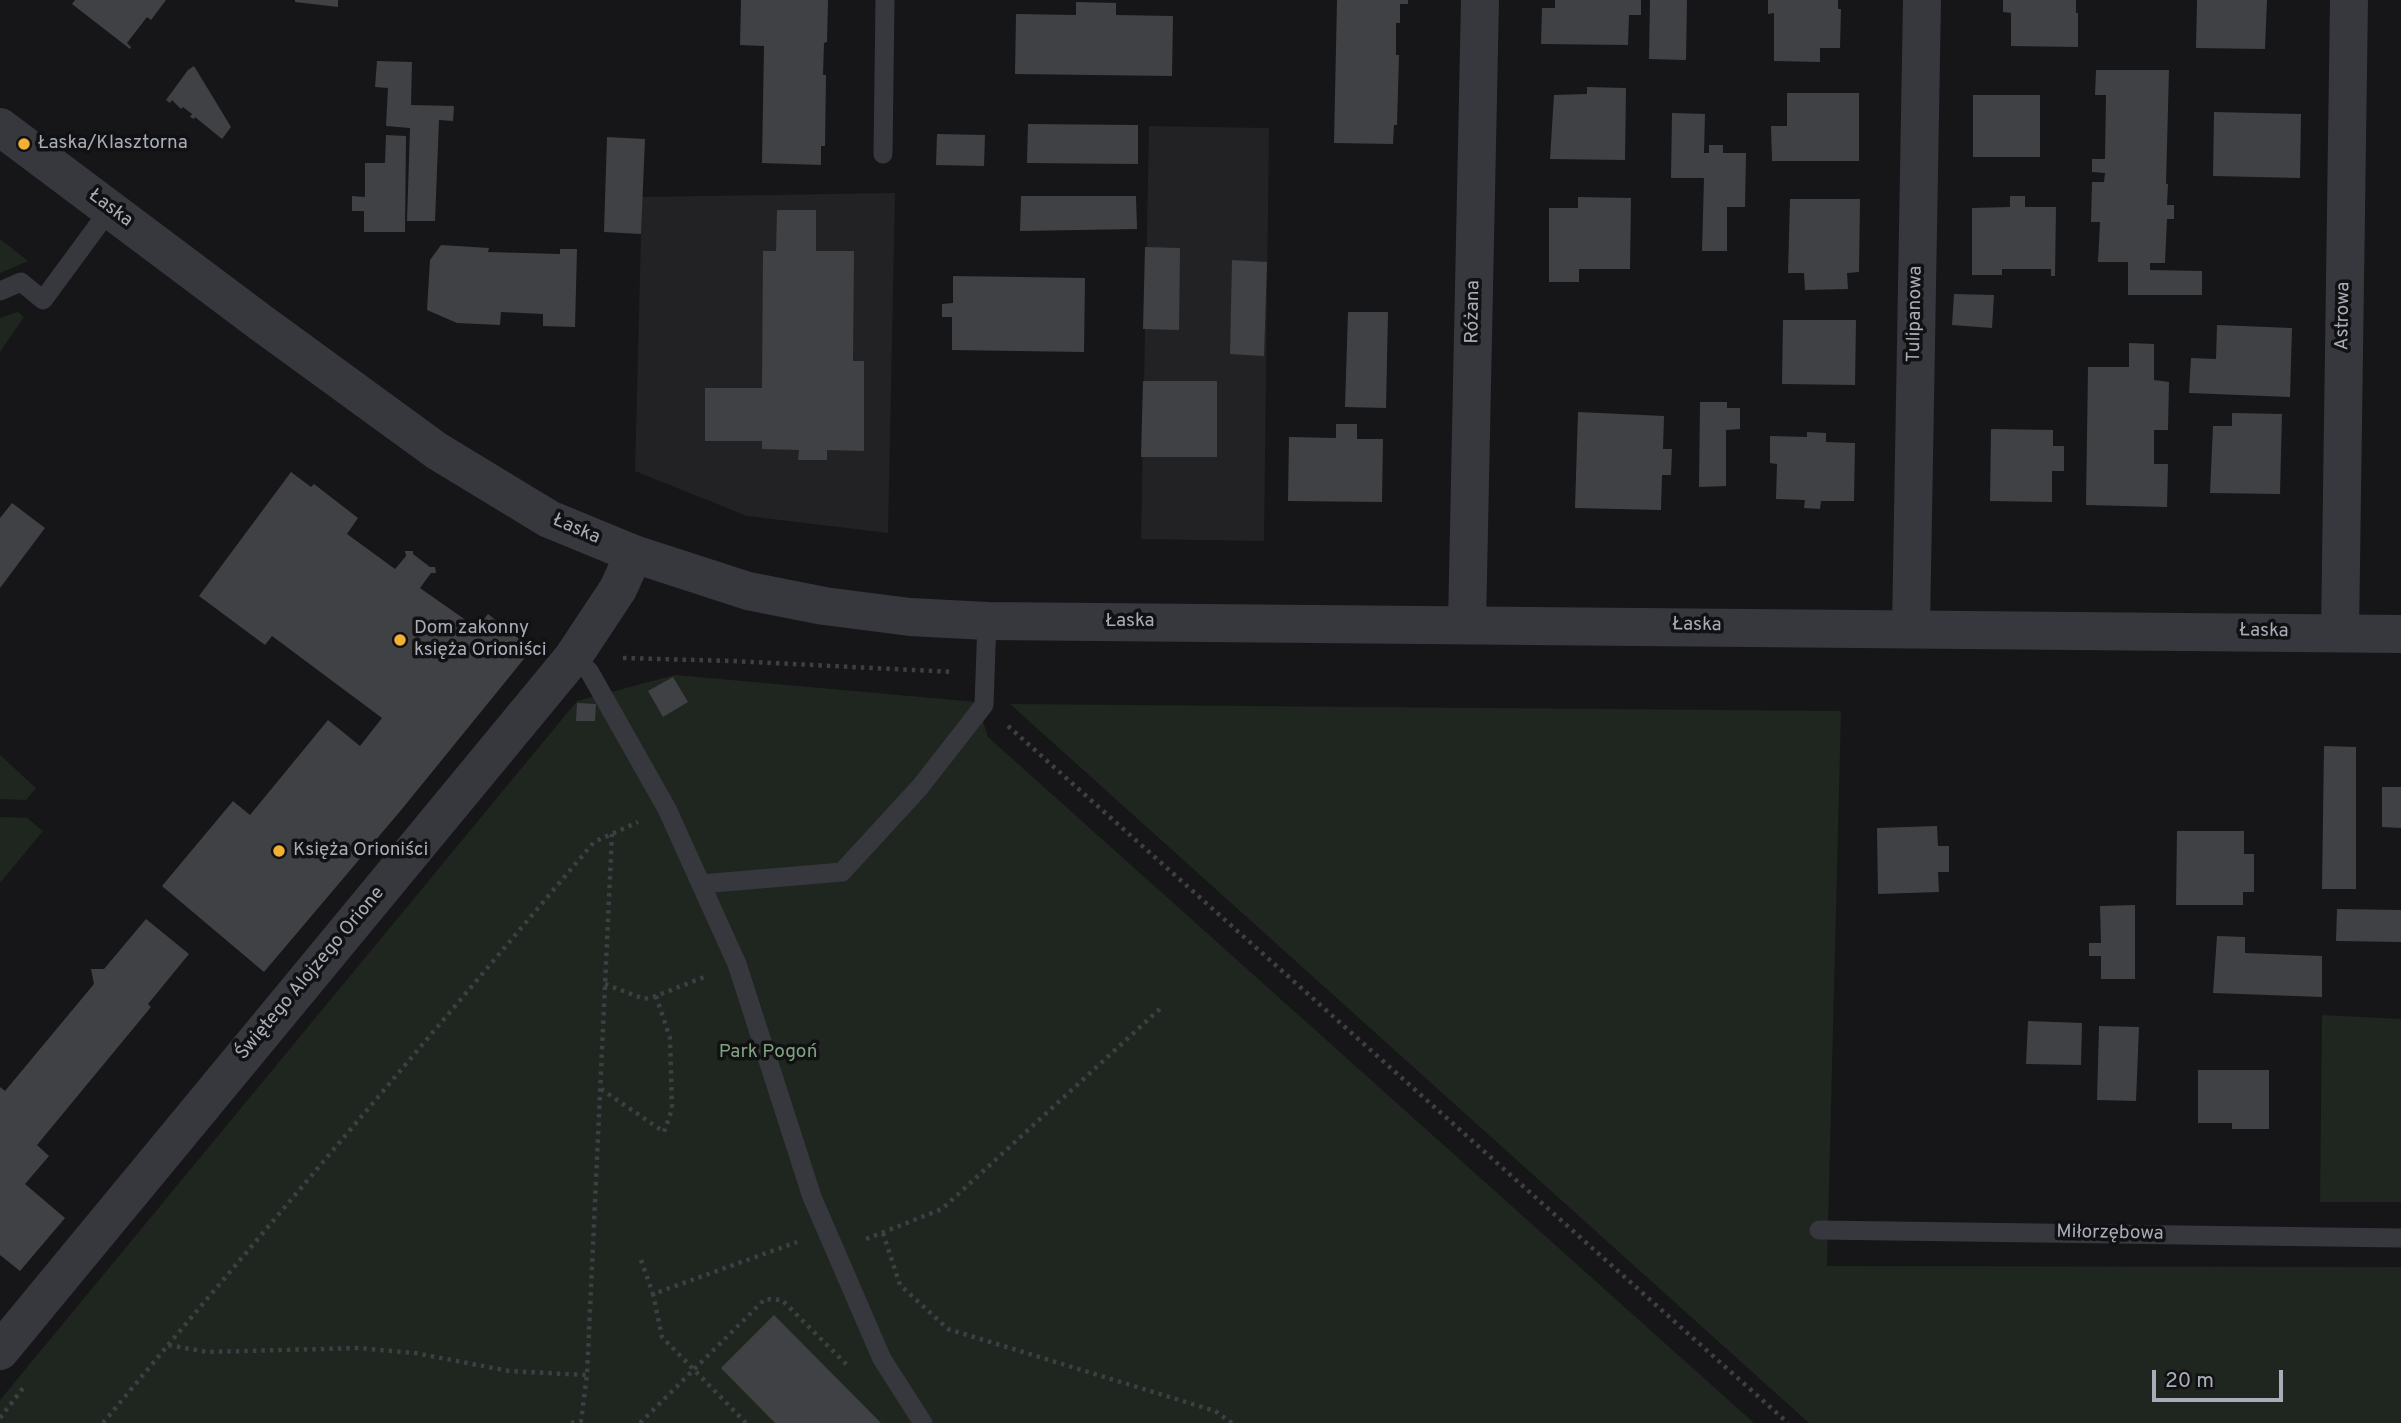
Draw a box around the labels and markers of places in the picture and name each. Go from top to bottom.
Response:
place label: Łaska/Klasztorna [38,133,188,155]
marker: Łaska/Klasztorna [16,136,32,152]
place label: Dom zakonny księża Orioniści [414,618,547,662]
marker: Dom zakonny księża Orioniści [392,632,408,648]
place label: Księża Orioniści [293,840,428,862]
marker: Księża Orioniści [271,843,287,859]

